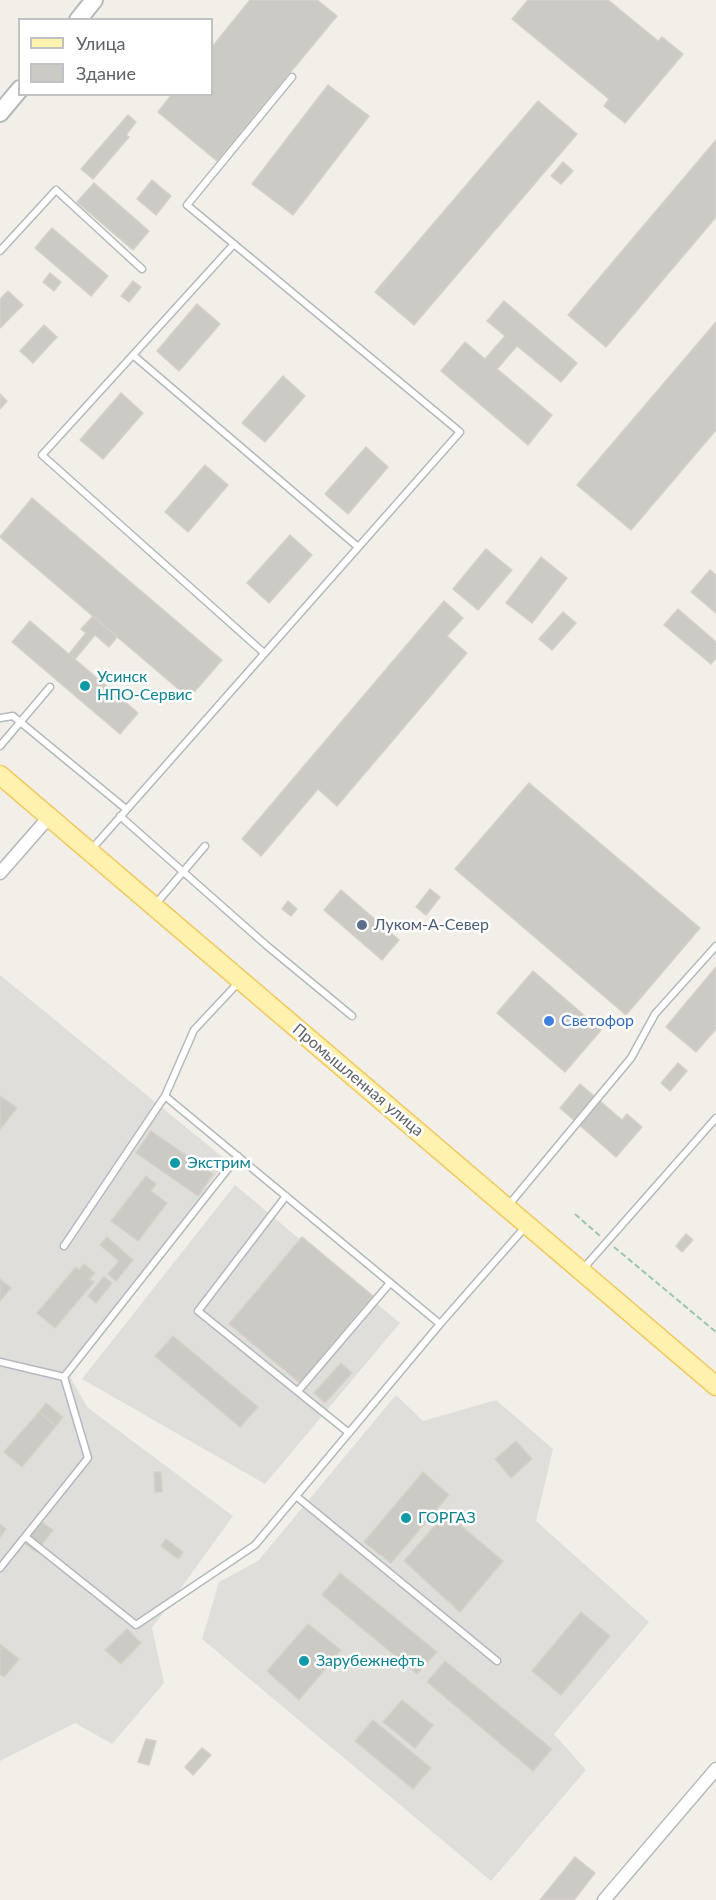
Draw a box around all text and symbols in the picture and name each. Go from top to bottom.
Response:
legend [18,18,213,96]
text: Улица [76,32,126,54]
text: Здание [76,62,136,84]
place label: Усинск НПО-Сервис [97,667,192,705]
marker: Усинск НПО-Сервис [78,679,92,693]
place label: Луком-А-Север [374,915,489,935]
marker: Луком-А-Север [355,918,369,932]
place label: Светофор [561,1011,634,1031]
marker: Светофор [542,1014,556,1028]
street label: Промышленная улица [289,1020,427,1140]
place label: Экстрим [187,1153,251,1173]
marker: Экстрим [168,1156,182,1170]
place label: ГОРГАЗ [418,1508,476,1528]
marker: ГОРГАЗ [399,1511,413,1525]
place label: Зарубежнефть [316,1651,425,1671]
marker: Зарубежнефть [297,1654,311,1668]

